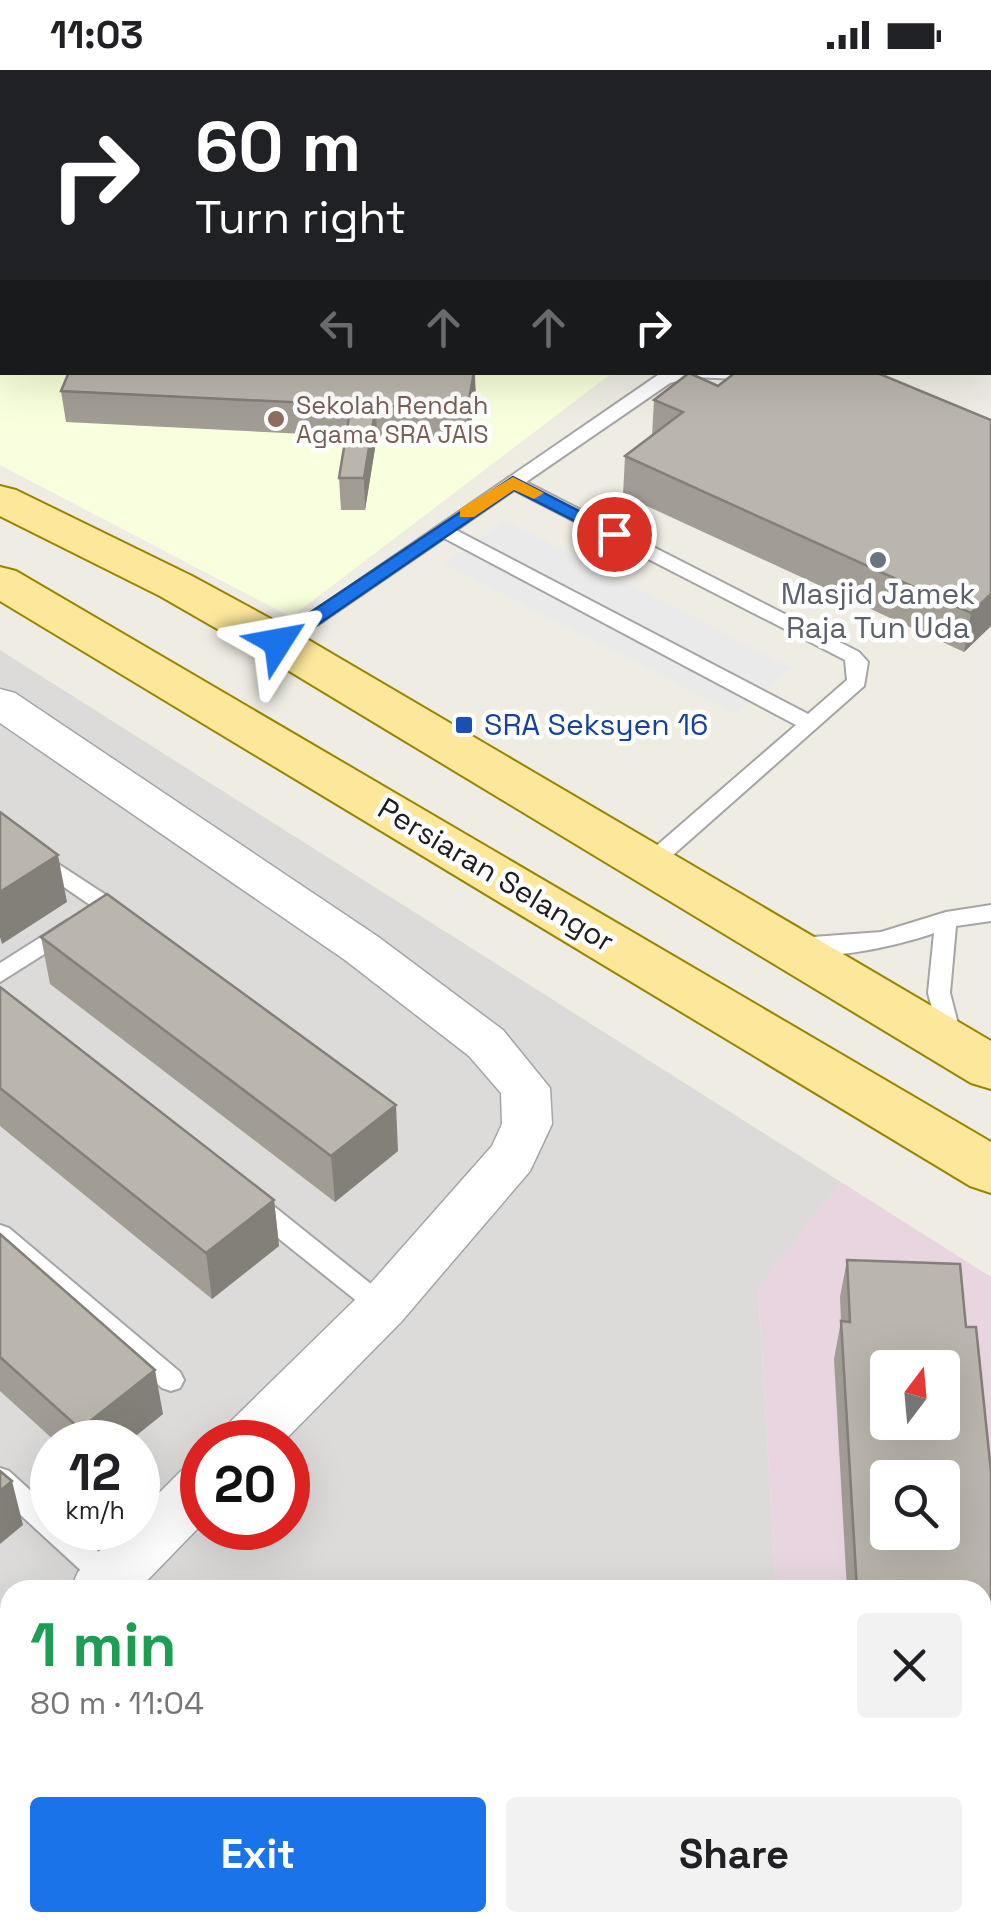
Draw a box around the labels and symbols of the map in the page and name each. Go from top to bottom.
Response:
place label: Sekolah Rendah Agama SRA JAIS [296,389,489,450]
marker: Sekolah Rendah Agama SRA JAIS [265,408,287,430]
pin [572,492,657,577]
marker: Masjid Jamek Raja Tun Uda [867,549,889,571]
place label: Masjid Jamek Raja Tun Uda [781,574,975,647]
position arrow [226,590,330,694]
place label: SRA Seksyen 16 [484,705,708,744]
marker: SRA Seksyen 16 [453,714,475,736]
street label: Persiaran Selangor [371,789,622,961]
north arrow [870,1350,960,1440]
speed limit sign: 20 [180,1420,310,1550]

